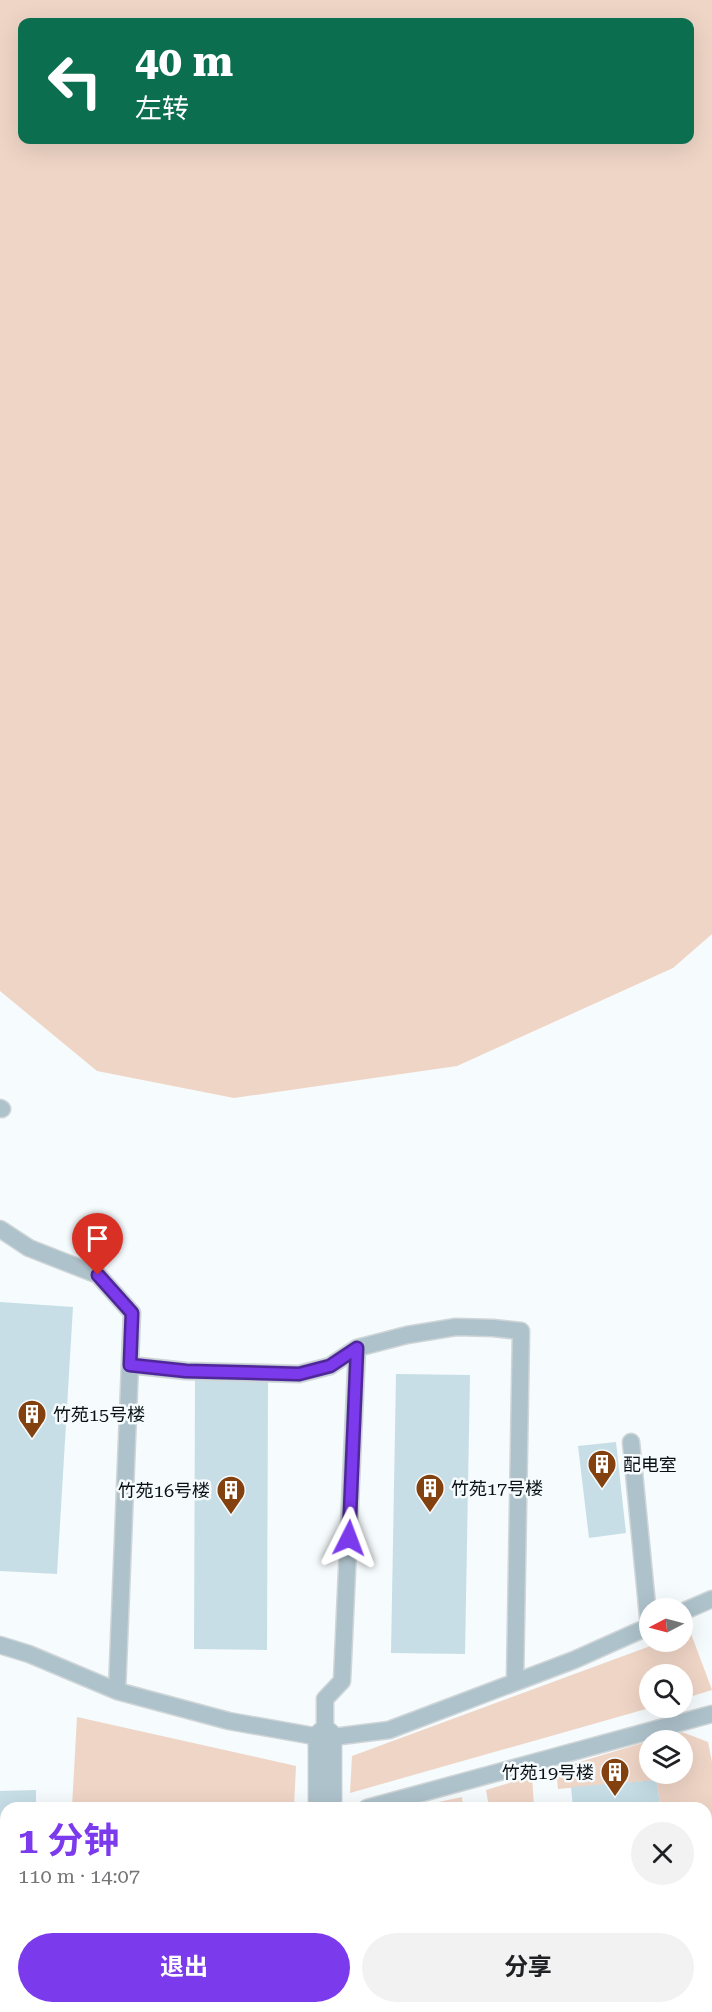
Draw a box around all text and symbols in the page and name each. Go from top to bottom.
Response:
text: 40 m [135,37,233,86]
icon: left [36,42,114,120]
text: 左转 [135,93,189,125]
pin [72,1213,123,1275]
icon: arrive [81,1222,114,1255]
building icon: 竹苑15号楼 [16,1398,48,1440]
place label: 竹苑15号楼 [53,1404,145,1425]
building icon: 配电室 [586,1448,618,1490]
place label: 配电室 [623,1454,677,1475]
building icon: 竹苑17号楼 [414,1472,446,1514]
building icon: 竹苑16号楼 [215,1474,247,1516]
place label: 竹苑17号楼 [451,1478,543,1499]
place label: 竹苑16号楼 [118,1480,210,1501]
position arrow [317,1506,381,1570]
north arrow [639,1598,693,1652]
map controls [639,1598,693,1784]
button: search [639,1664,693,1718]
button: layers [639,1730,693,1784]
building icon: 竹苑19号楼 [599,1756,631,1798]
place label: 竹苑19号楼 [502,1762,594,1783]
text: 1 分钟 [18,1820,119,1862]
button: close [631,1822,694,1885]
text: 110 m · 14:07 [18,1864,140,1888]
button: 退出 [18,1933,350,2002]
button: 分享 [362,1933,694,2002]

